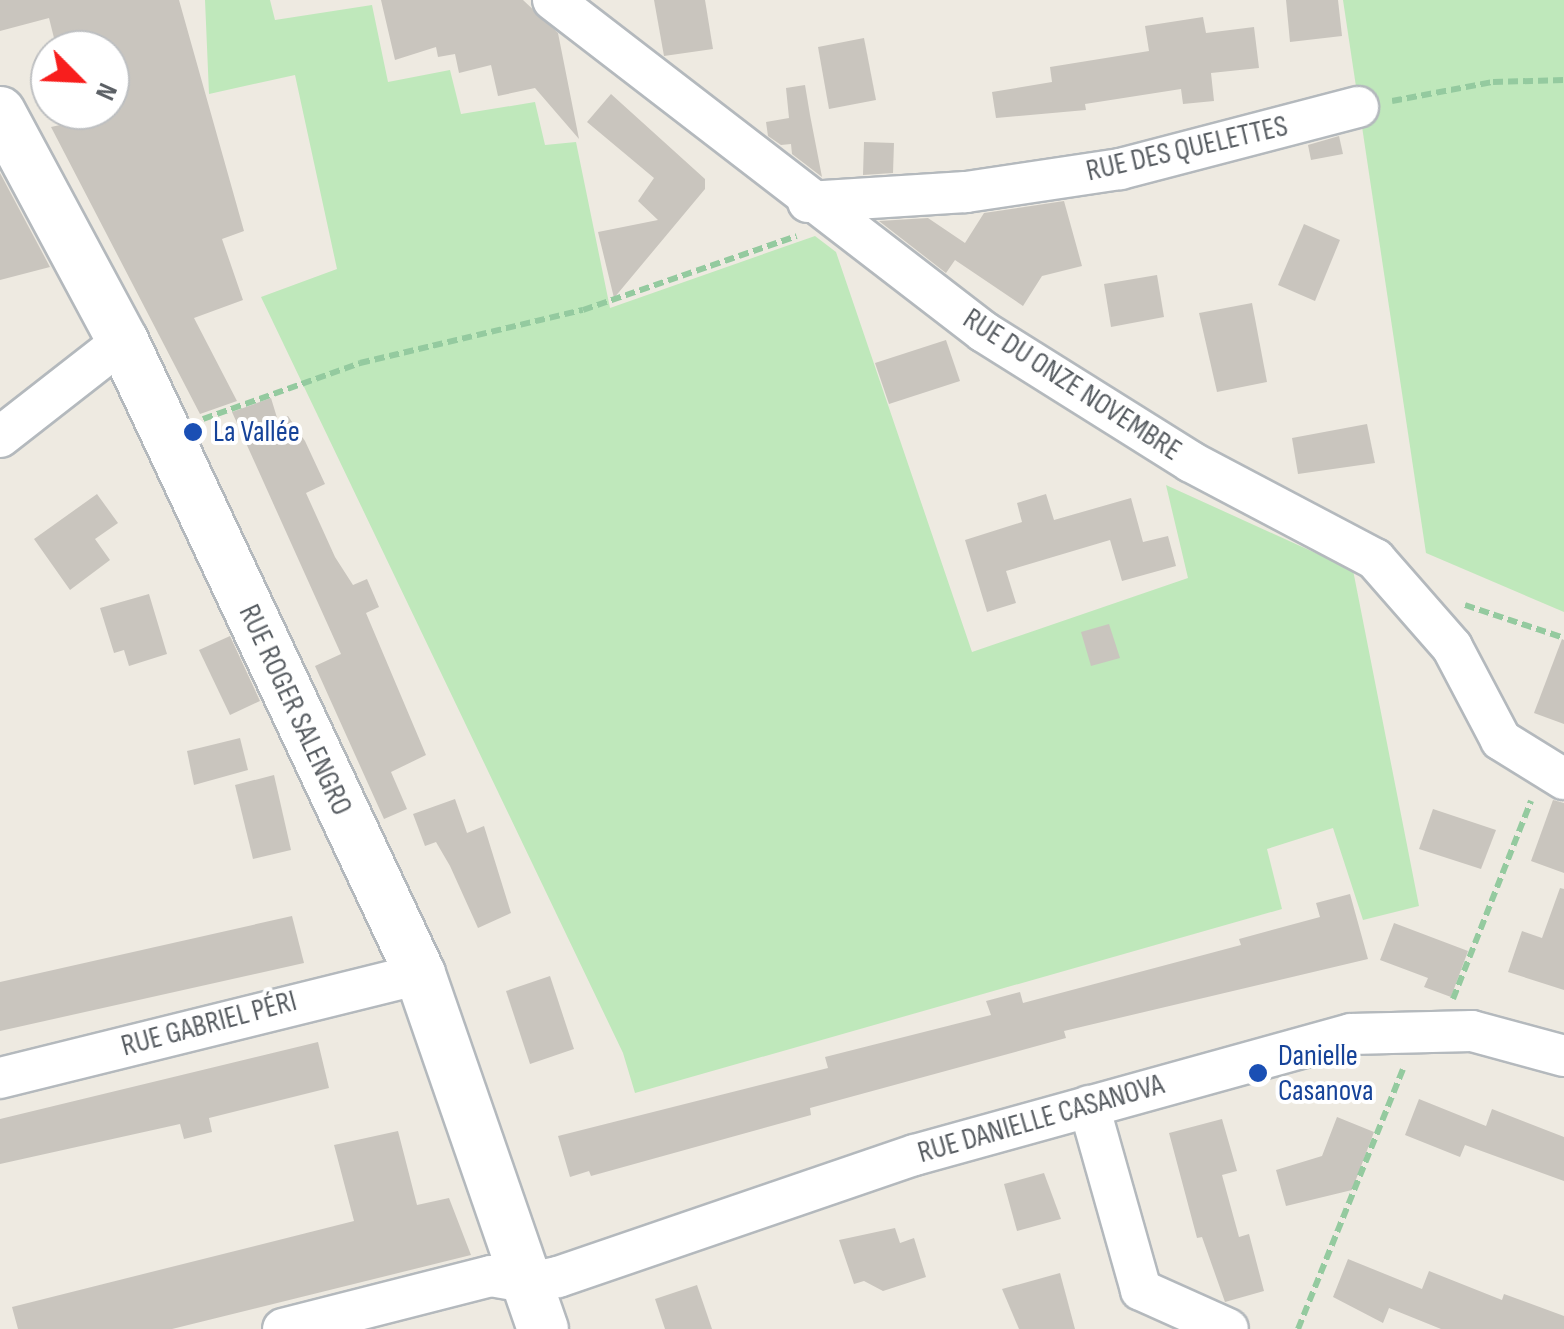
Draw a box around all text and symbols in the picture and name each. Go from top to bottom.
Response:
north arrow [30,30,130,130]
text: N [88,78,124,105]
street label: RUE DES QUELETTES [1083,108,1291,190]
street label: RUE DU ONZE NOVEMBRE [956,301,1188,469]
place label: La Vallée [213,414,300,450]
marker: La Vallée [182,421,204,443]
street label: RUE ROGER SALENGRO [231,599,359,821]
street label: RUE GABRIEL PÉRI [117,983,301,1065]
place label: Danielle Casanova [1278,1038,1374,1108]
marker: Danielle Casanova [1247,1062,1269,1084]
street label: RUE DANIELLE CASANOVA [914,1067,1168,1171]

